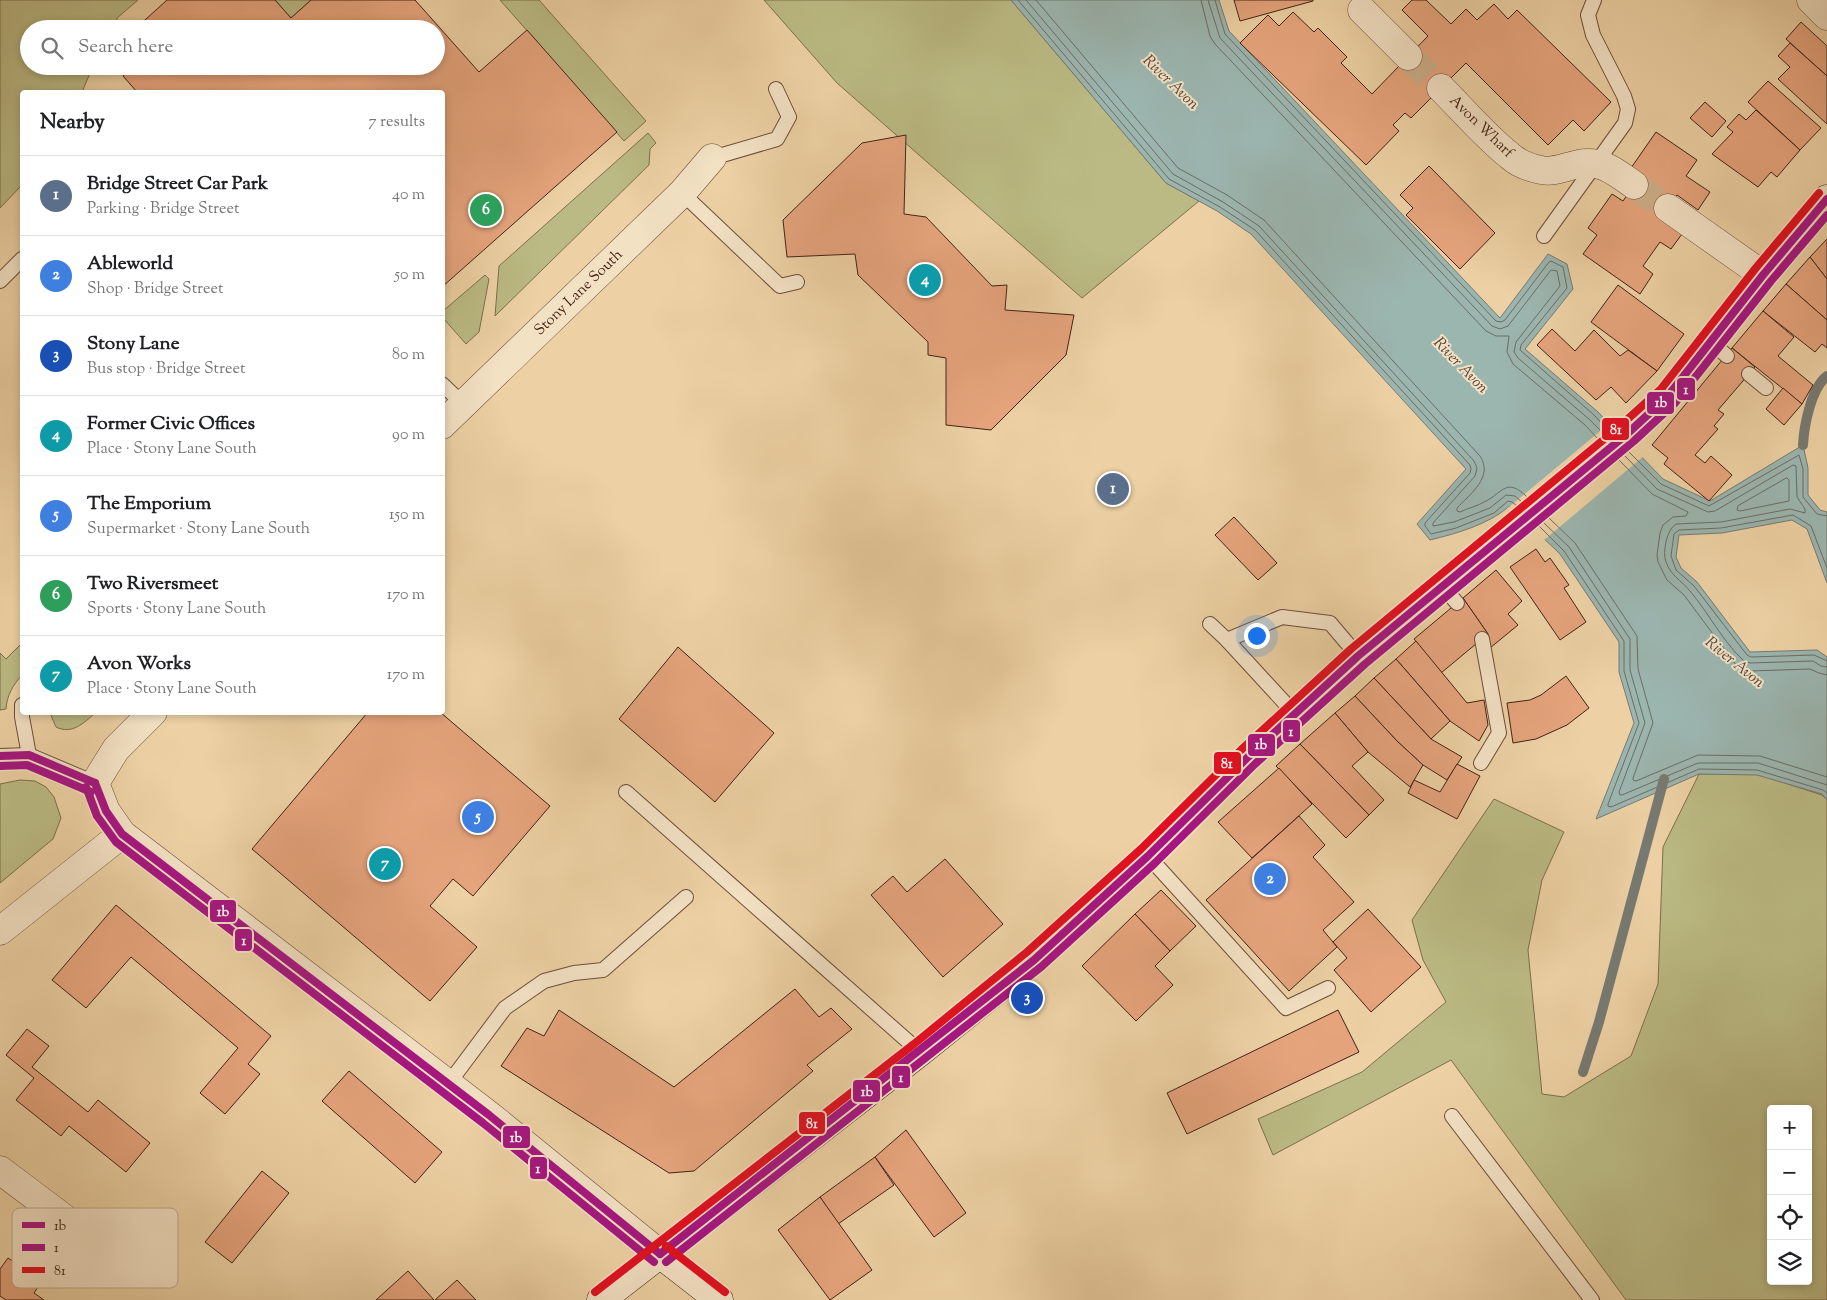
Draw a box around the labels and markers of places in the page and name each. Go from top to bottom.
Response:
pin: 6 [470,191,502,229]
pin: 4 [909,261,941,299]
pin: 1 [1097,470,1129,508]
pin: 5 [462,798,494,836]
pin: 7 [369,845,401,883]
pin: 2 [1254,860,1286,898]
pin: 3 [1011,979,1043,1017]

